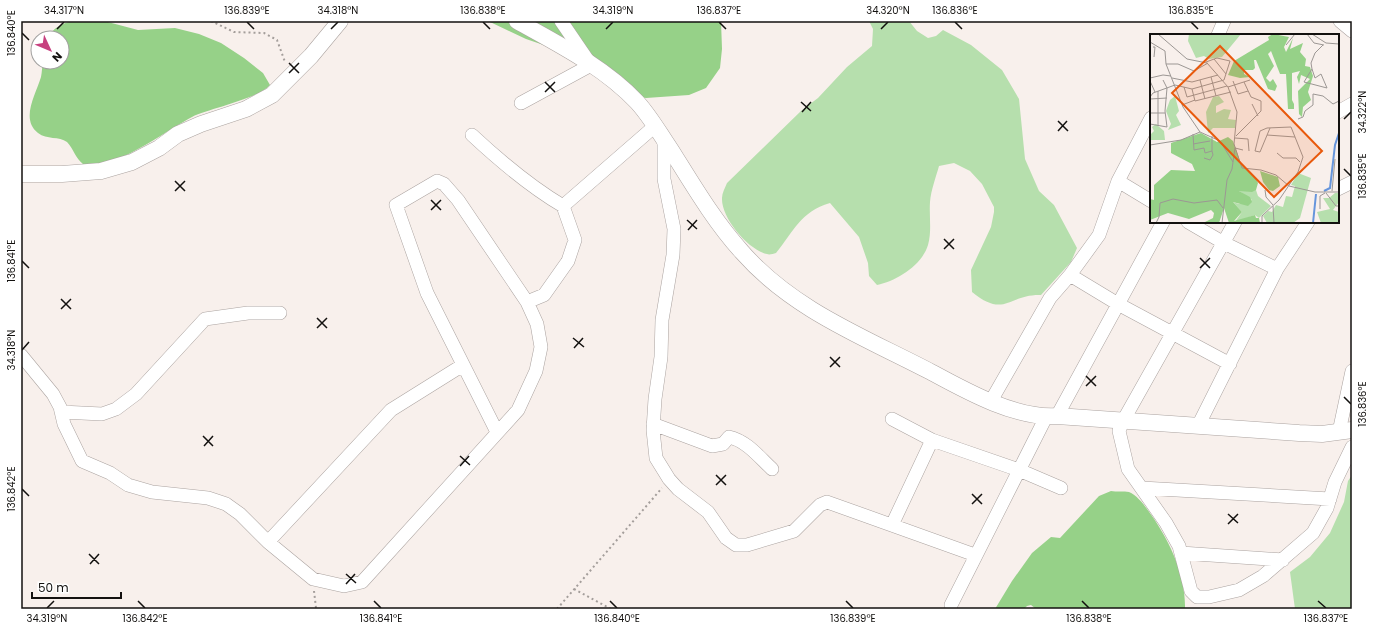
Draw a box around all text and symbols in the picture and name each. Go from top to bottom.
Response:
text: 34.317°N [44,3,84,18]
text: 136.839°E [224,3,270,18]
text: 34.318°N [318,3,358,18]
text: 136.838°E [460,3,506,18]
text: 34.319°N [593,3,633,18]
text: 136.837°E [697,3,741,18]
text: 34.320°N [866,3,910,18]
text: 136.836°E [932,3,978,18]
text: 136.835°E [1168,3,1214,18]
text: 136.840°E [4,10,19,56]
north arrow [30,30,70,70]
inset map [1150,34,1339,223]
text: N [49,48,66,65]
text: 34.322°N [1355,91,1370,133]
text: 136.835°E [1355,153,1370,199]
text: 136.841°E [4,240,19,282]
text: 34.318°N [4,330,19,370]
text: 136.836°E [1355,381,1370,427]
text: 136.842°E [4,466,19,512]
scale bar [32,574,121,600]
text: 50 m [38,579,69,596]
text: 34.319°N [27,611,67,626]
text: 136.842°E [122,611,168,626]
text: 136.841°E [360,611,402,626]
text: 136.840°E [594,611,640,626]
text: 136.839°E [830,611,876,626]
text: 136.838°E [1066,611,1112,626]
text: 136.837°E [1304,611,1348,626]

